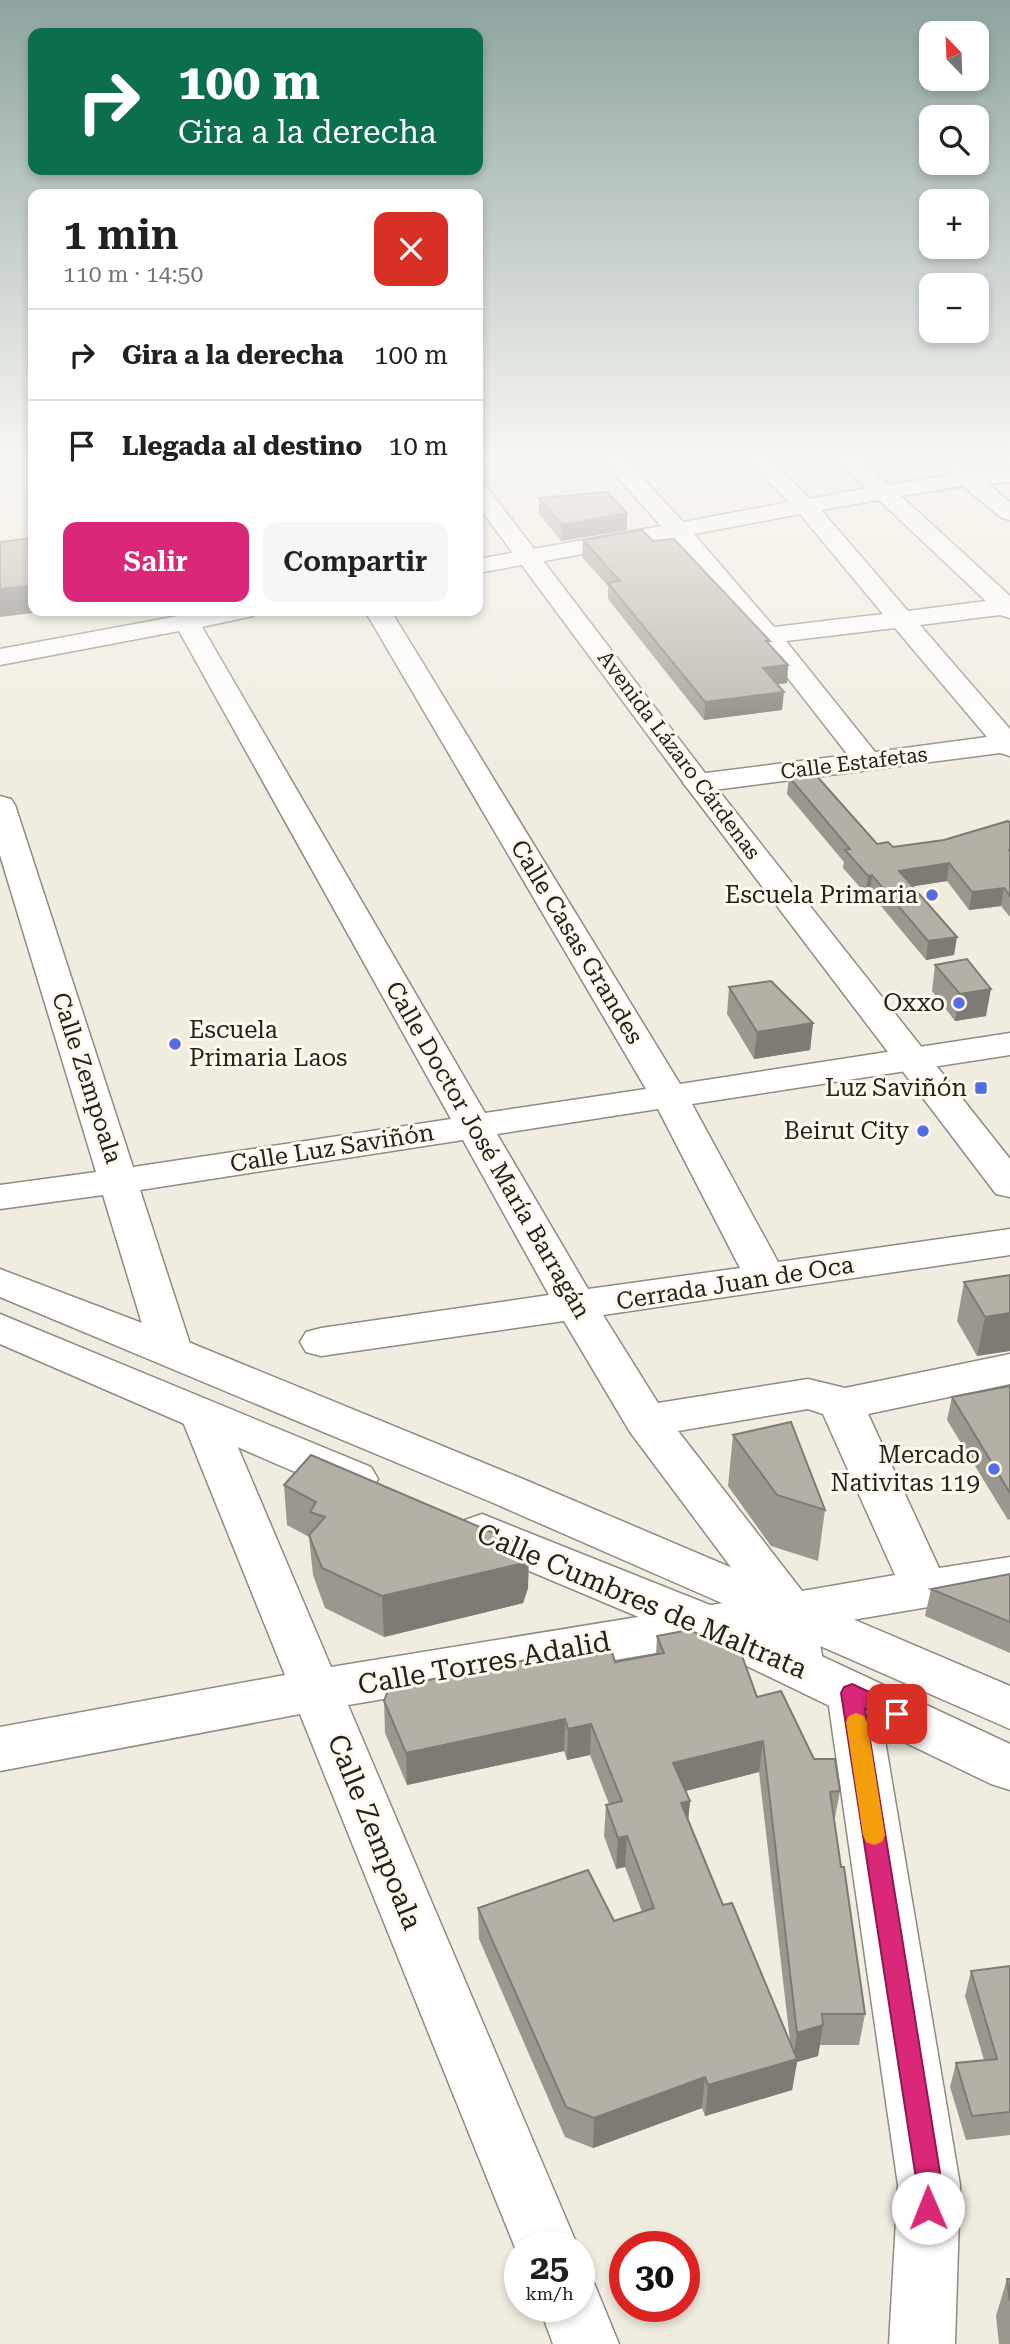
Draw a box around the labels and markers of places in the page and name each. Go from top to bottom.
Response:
place label: Escuela Primaria [725,881,918,909]
marker: Escuela Primaria [924,887,940,903]
place label: Oxxo [883,989,945,1017]
marker: Oxxo [951,995,967,1011]
place label: Escuela Primaria Laos [189,1016,348,1072]
marker: Escuela Primaria Laos [167,1036,183,1052]
place label: Luz Saviñón [825,1074,967,1102]
marker: Luz Saviñón [973,1080,989,1096]
place label: Beirut City [784,1117,910,1145]
marker: Beirut City [915,1123,931,1139]
place label: Mercado Nativitas 119 [831,1441,980,1497]
marker: Mercado Nativitas 119 [986,1461,1002,1477]
pin [867,1684,927,1744]

